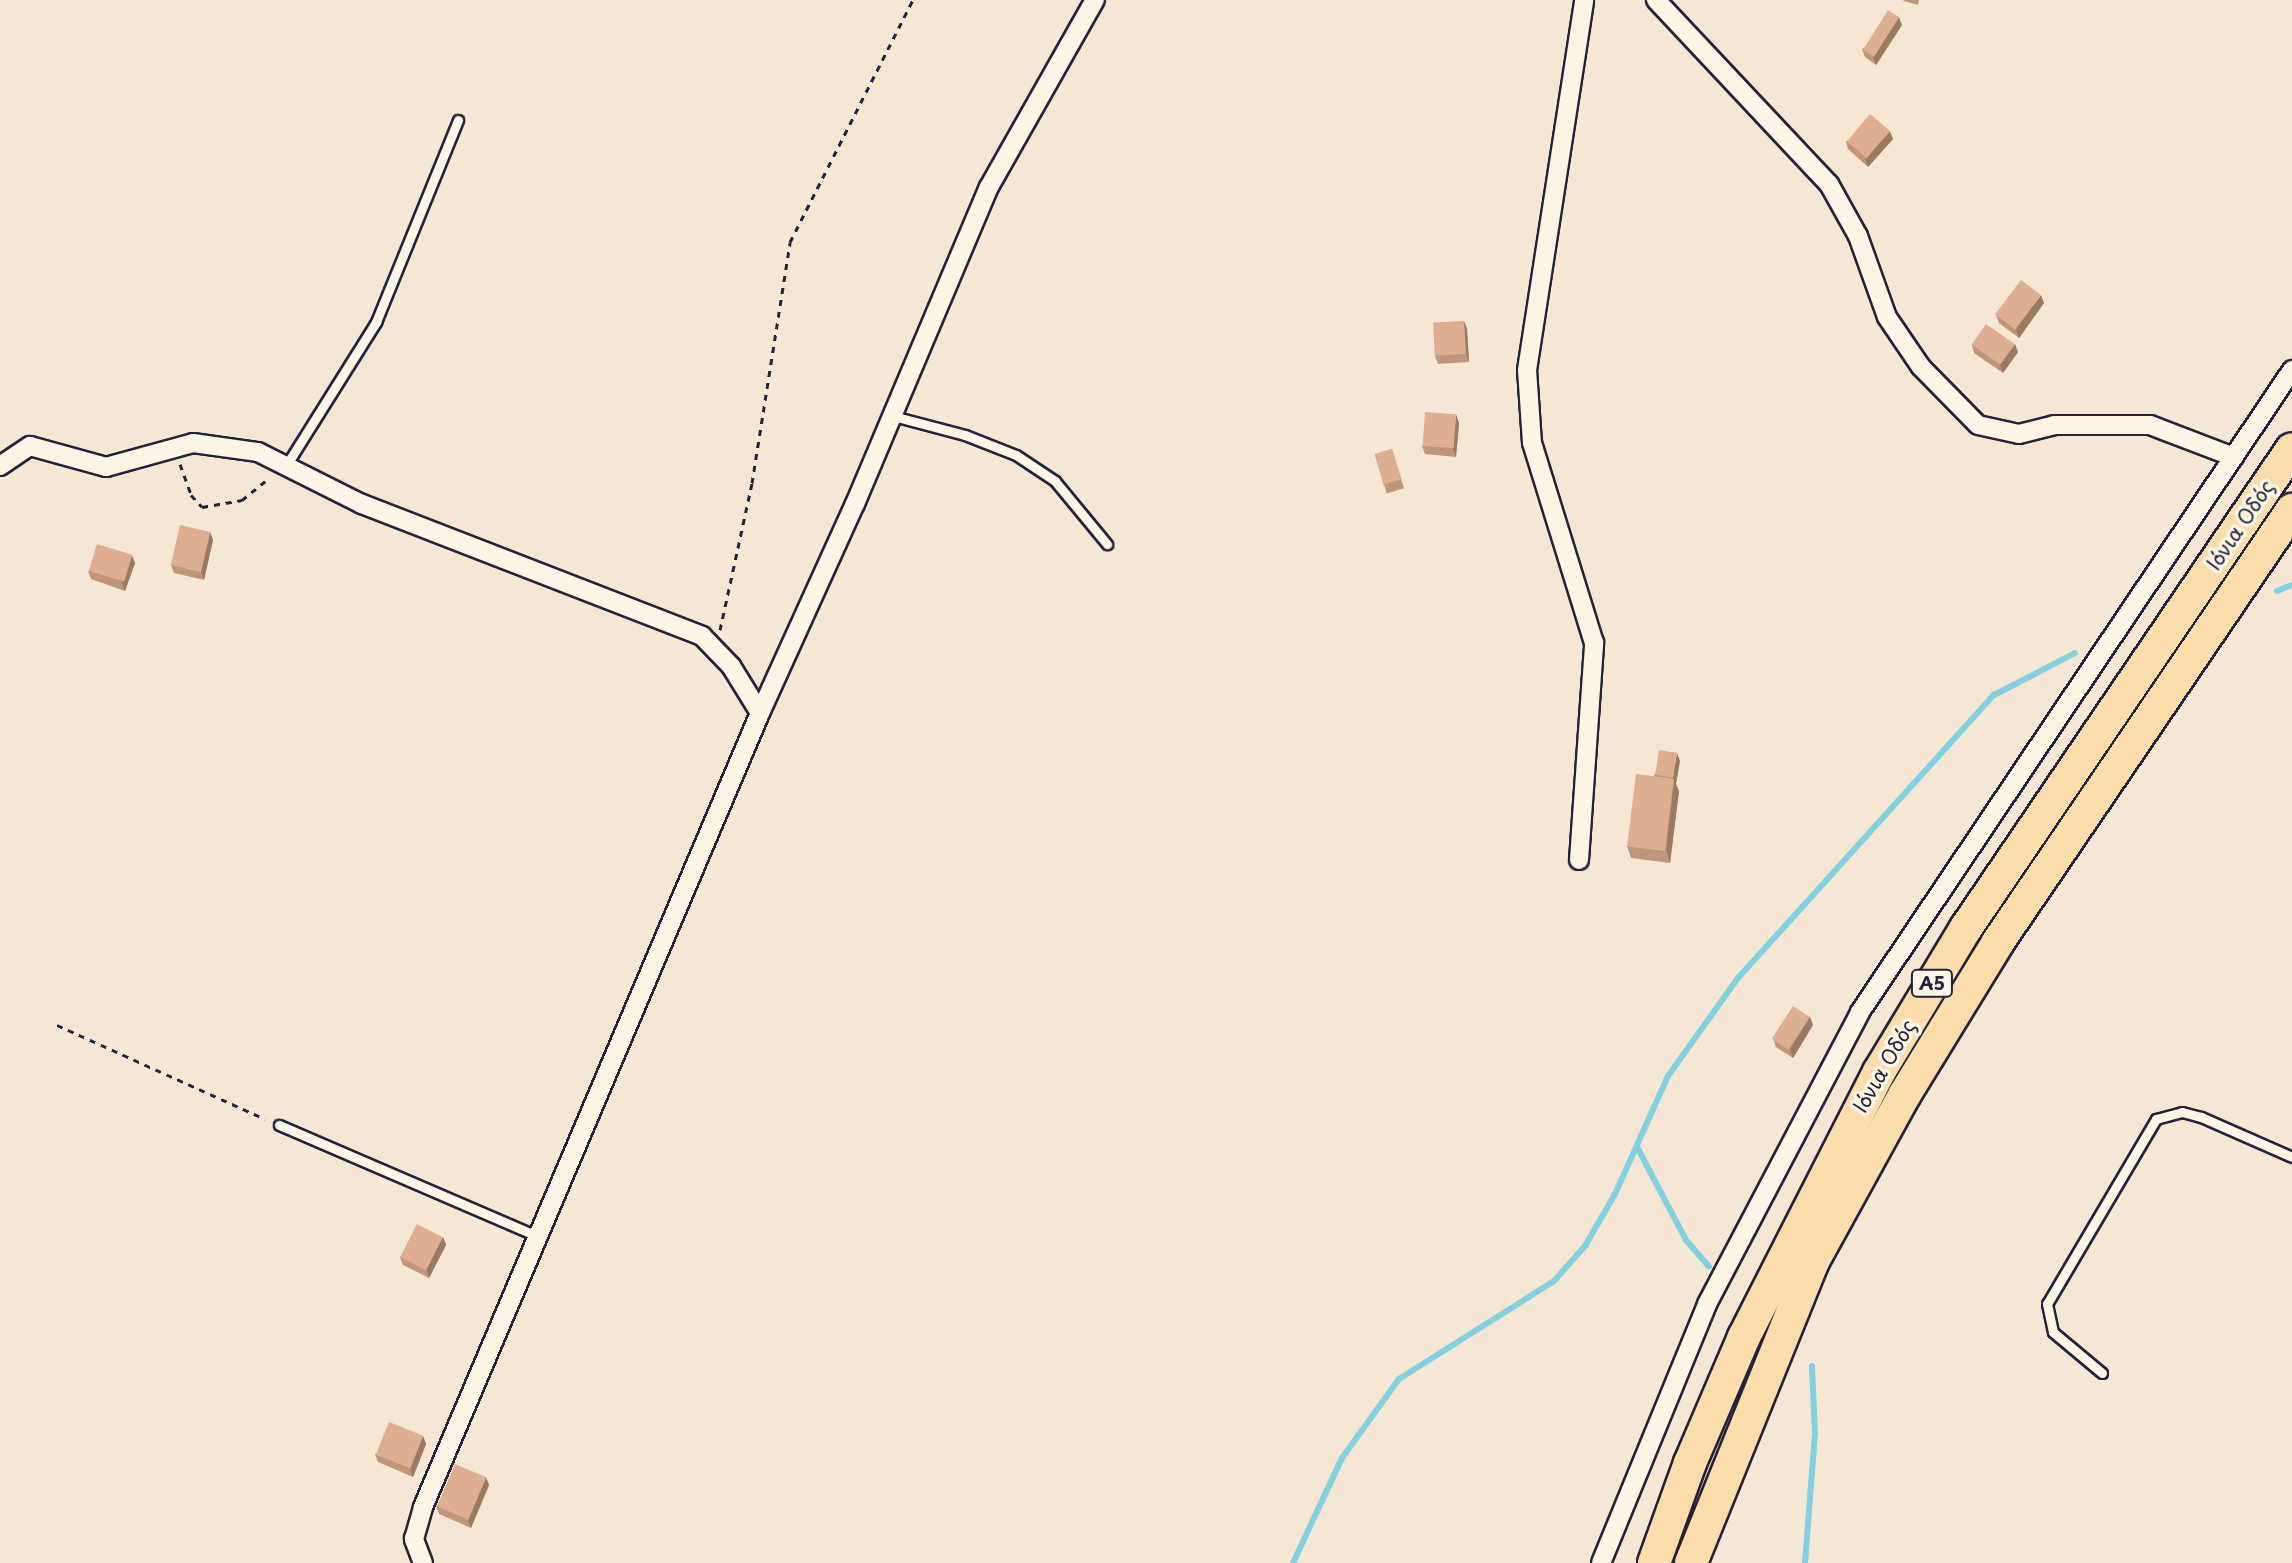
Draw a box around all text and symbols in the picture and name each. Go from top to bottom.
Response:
street label: Ιόνια Οδός [2201,475,2279,575]
road number: Α5 [1910,969,1954,997]
street label: Ιόνια Οδός [1848,1015,1920,1117]

